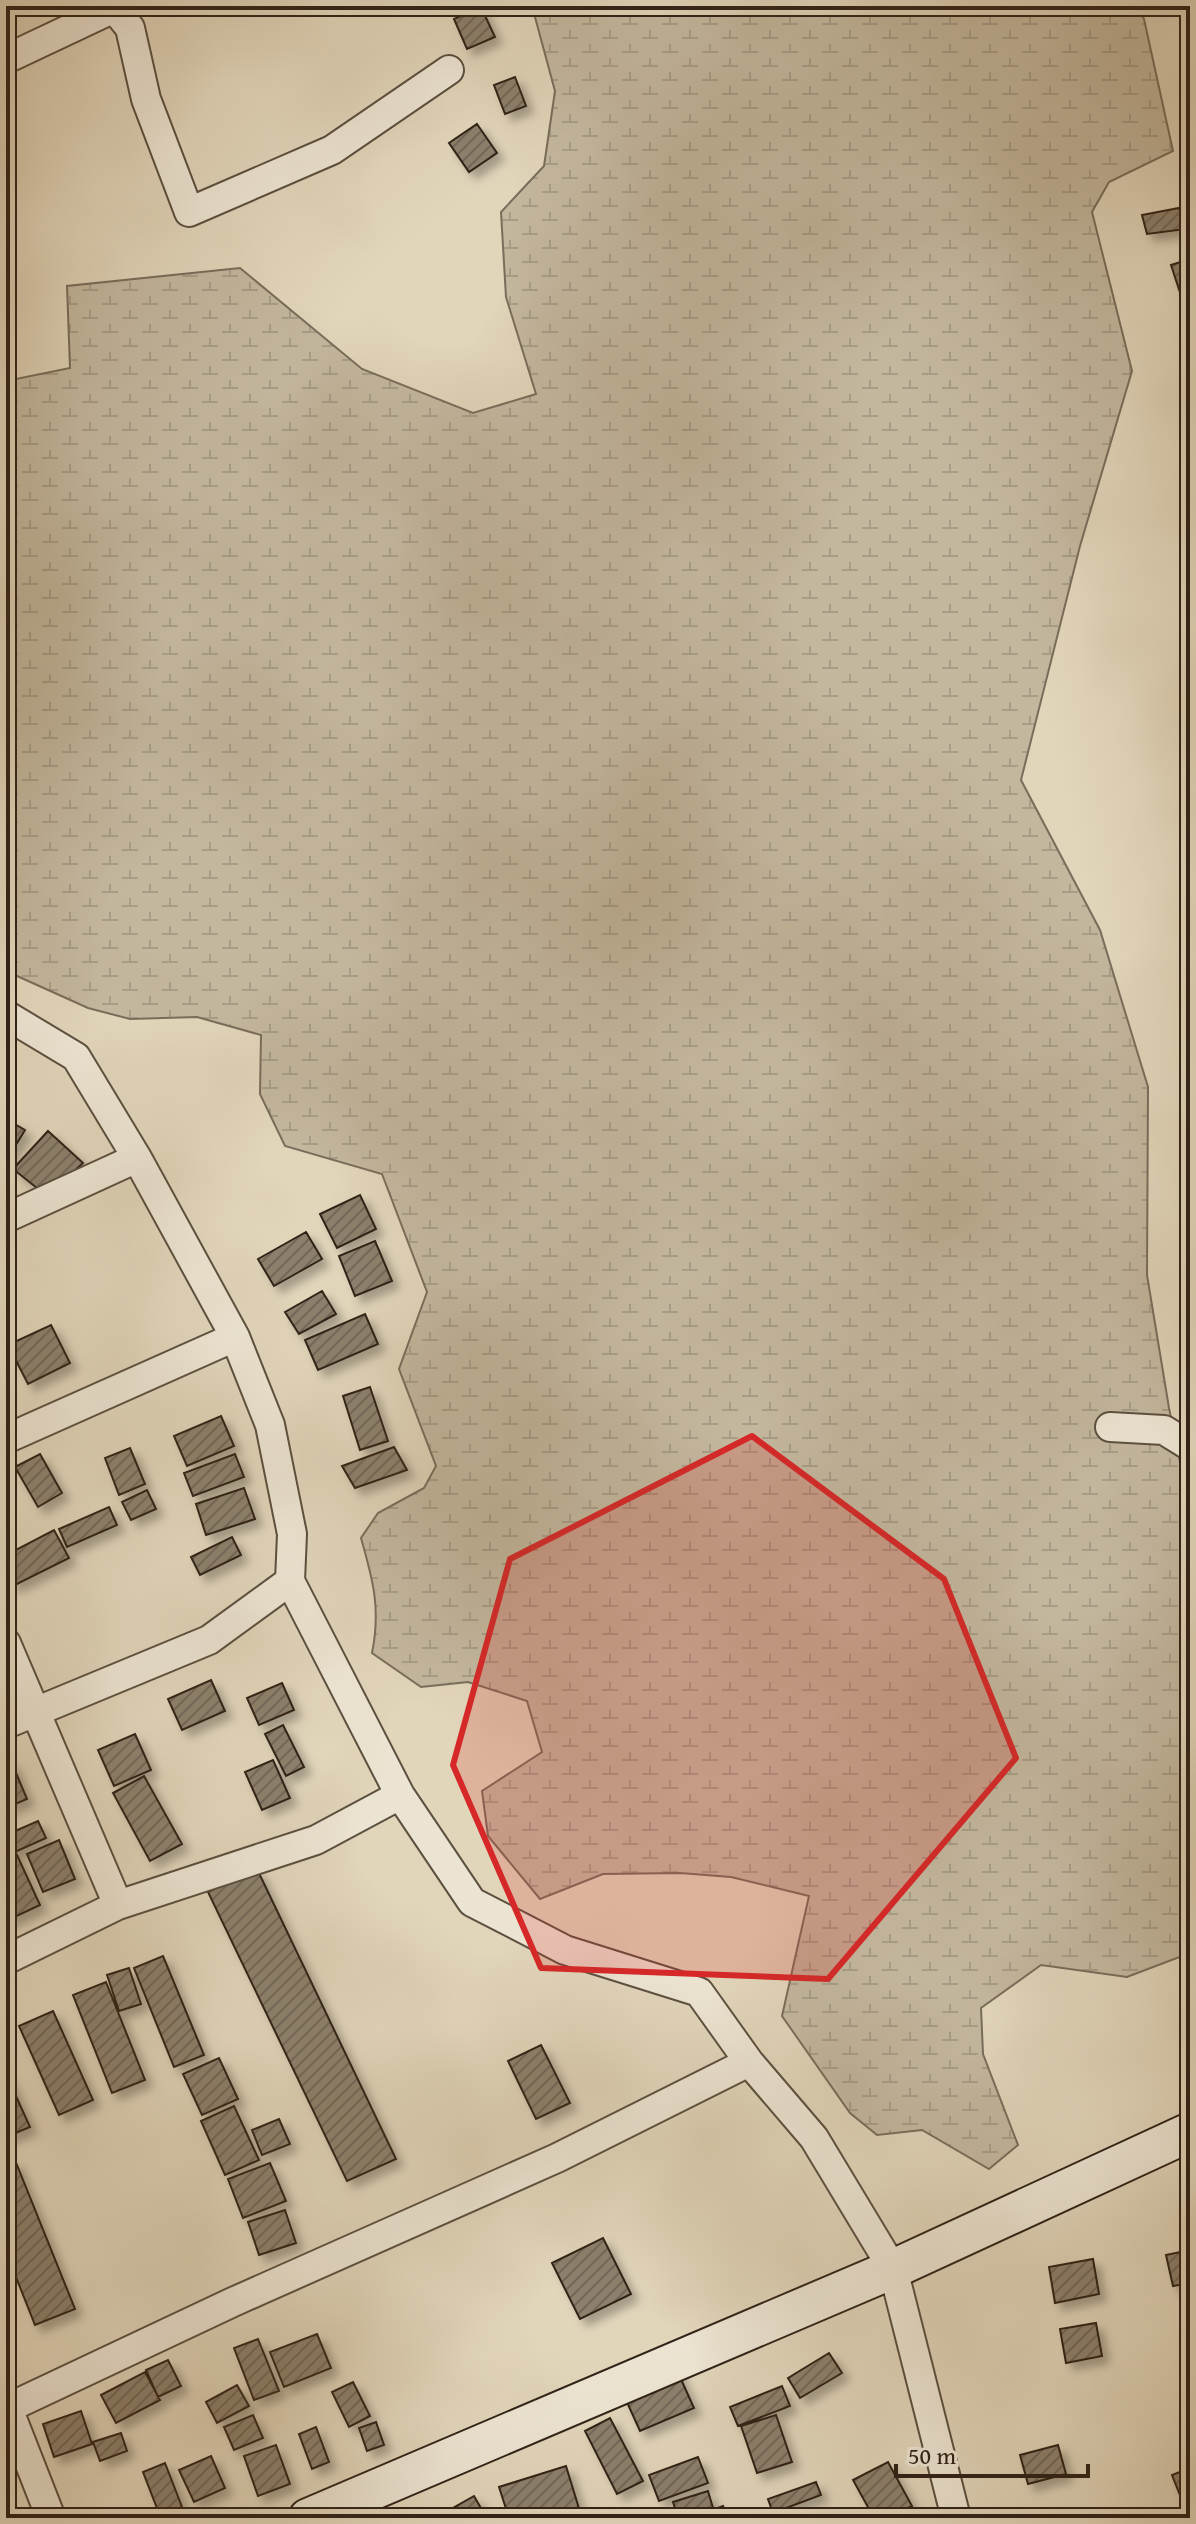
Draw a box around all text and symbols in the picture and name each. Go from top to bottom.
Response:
scale bar [896,2428,1088,2478]
text: 50 m [908,2438,956,2473]

